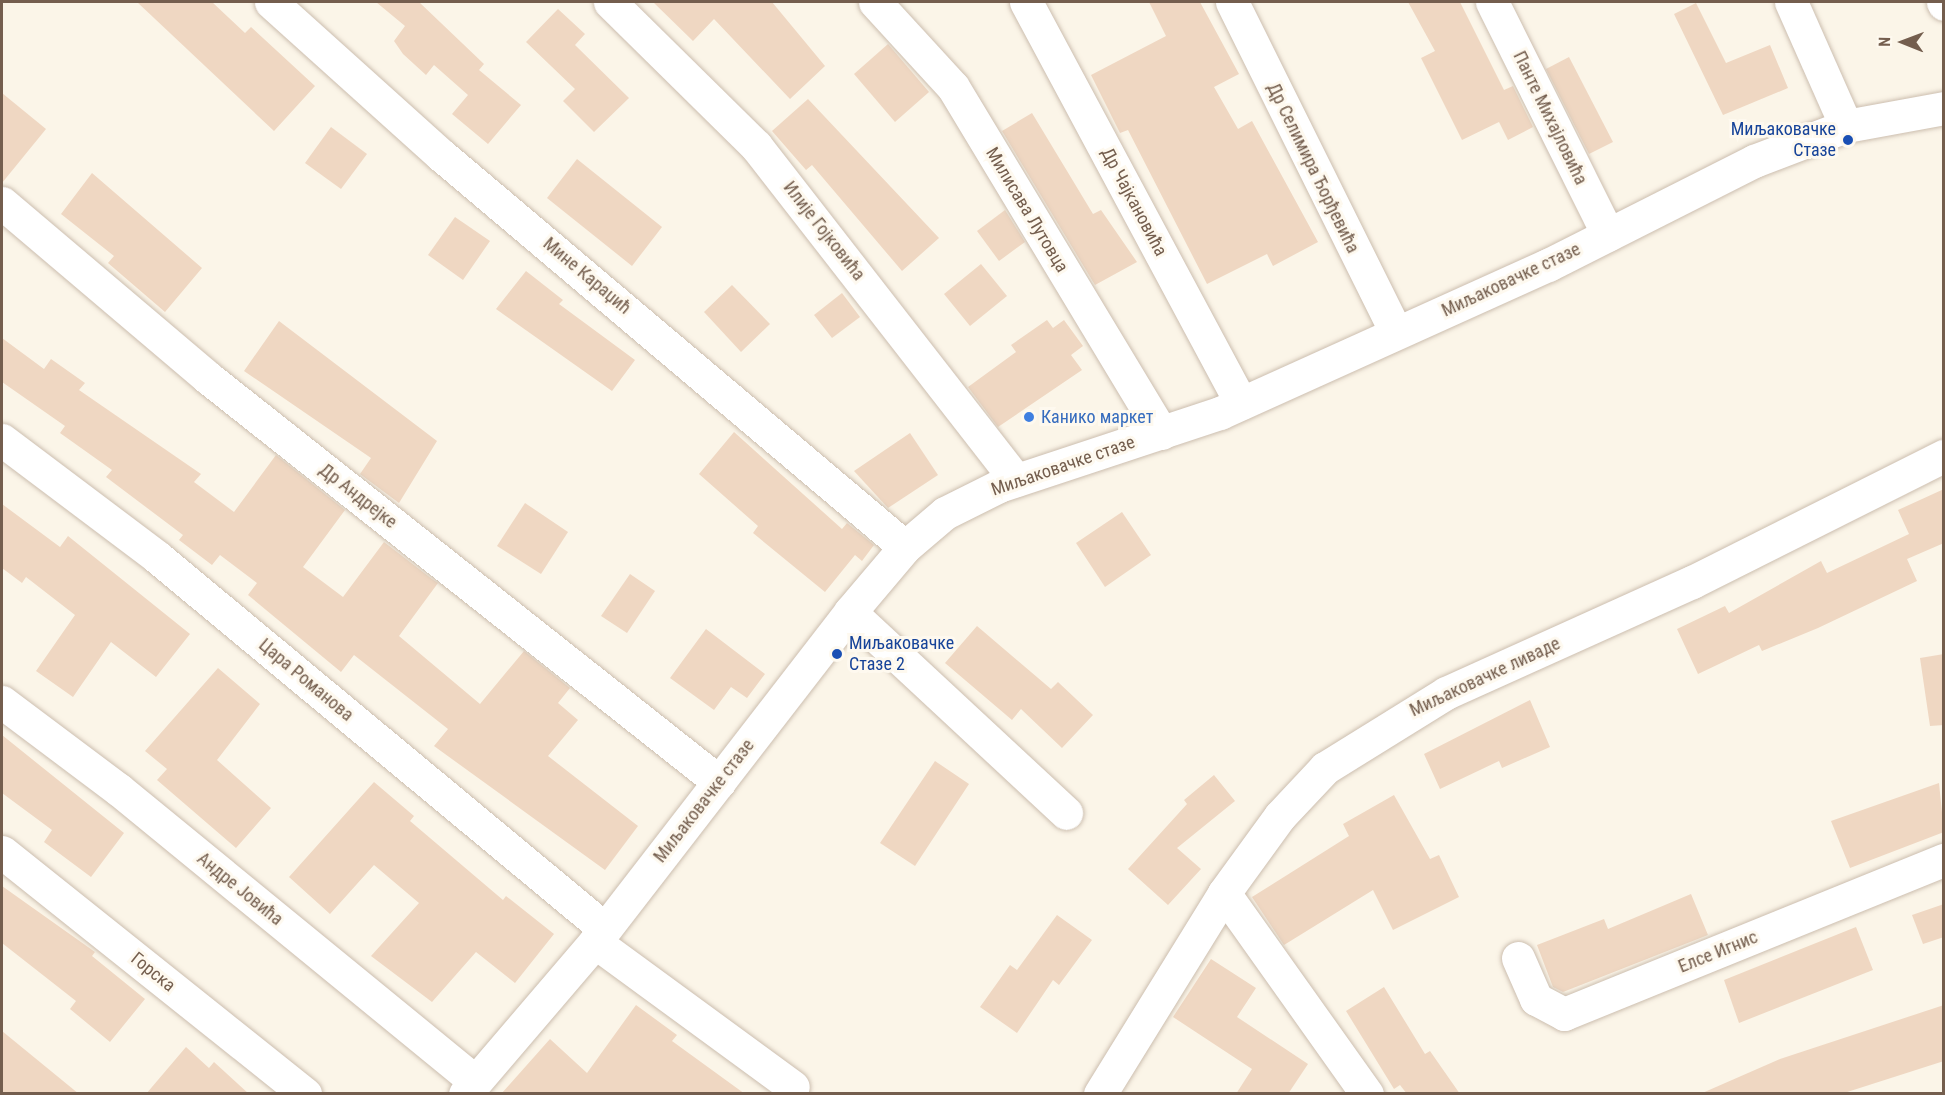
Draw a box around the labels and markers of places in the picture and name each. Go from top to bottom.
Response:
place label: Миљаковачке Стазе [1731,119,1836,162]
marker: Миљаковачке Стазе [1841,133,1855,147]
place label: Канико маркет [1041,406,1153,428]
marker: Канико маркет [1022,410,1036,424]
place label: Миљаковачке Стазе 2 [849,633,954,676]
marker: Миљаковачке Стазе 2 [830,647,844,661]

